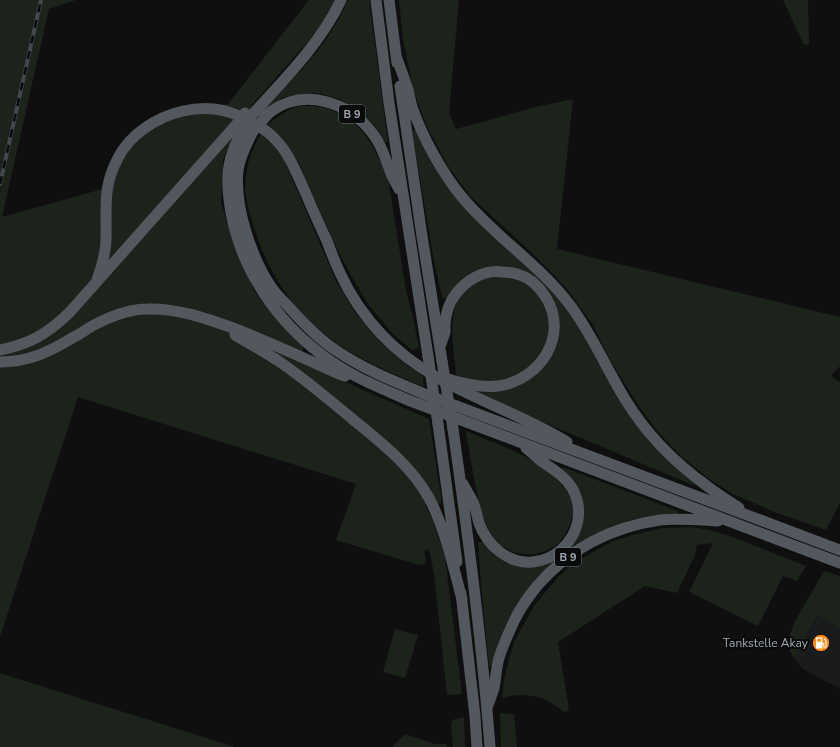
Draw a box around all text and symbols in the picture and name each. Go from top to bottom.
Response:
road number: B 9 [339,105,365,123]
road number: B 9 [555,548,581,566]
fuel station icon: Tankstelle Akay [811,633,831,653]
place label: Tankstelle Akay [723,635,809,651]

